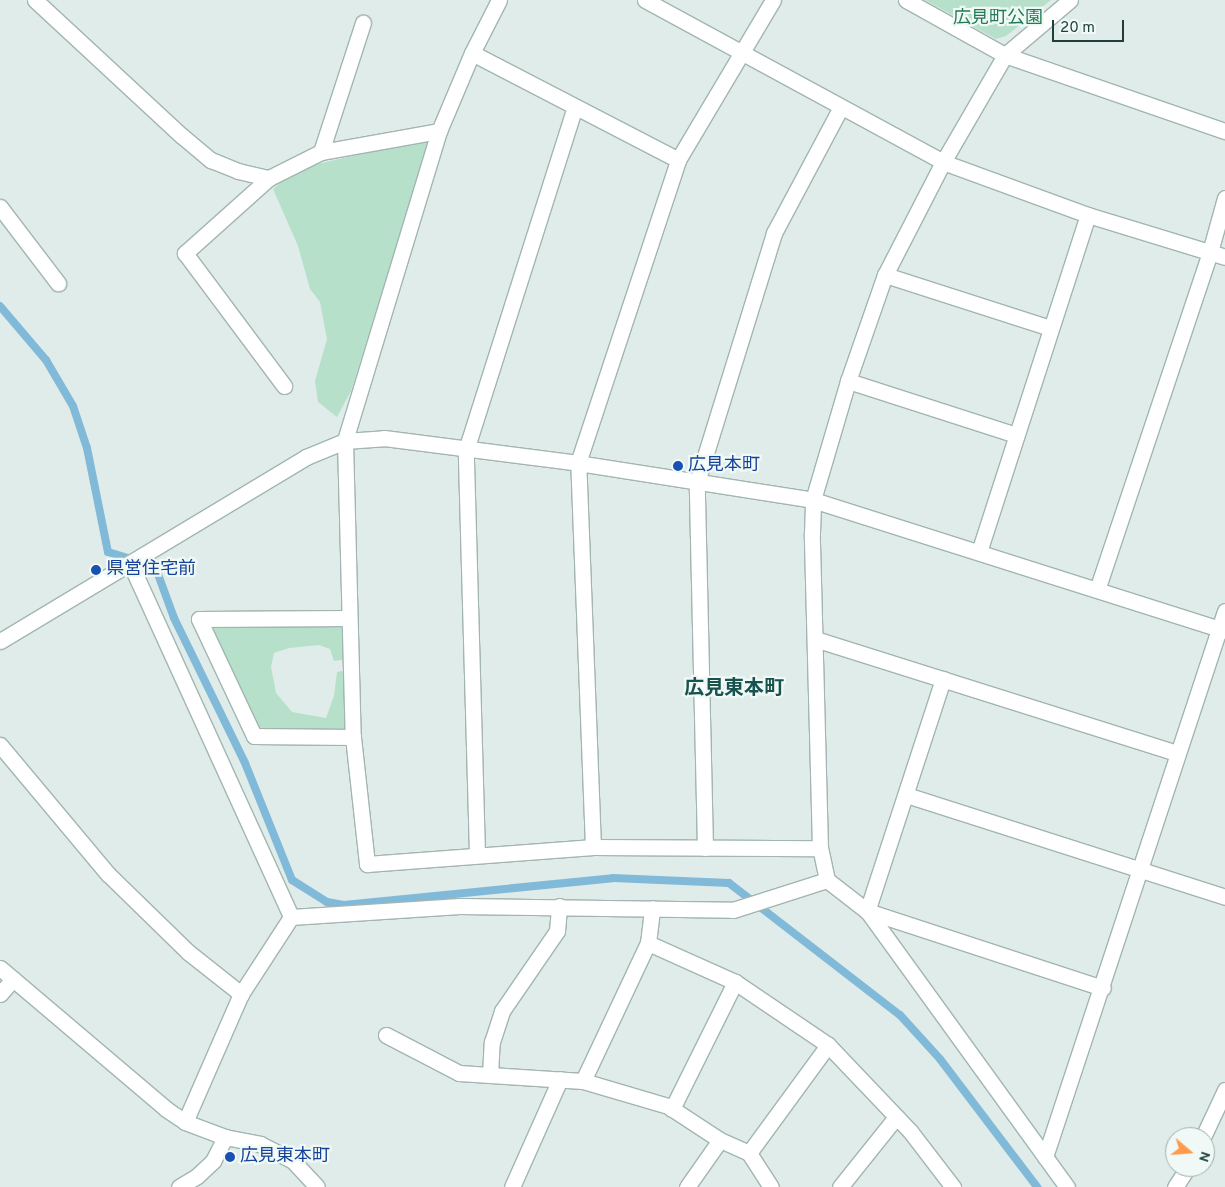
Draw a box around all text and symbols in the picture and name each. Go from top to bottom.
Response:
park label: 広見町公園 [953,8,1043,30]
scale bar [1055,10,1128,42]
text: 20 m [1060,19,1095,38]
place label: 広見本町 [688,455,760,477]
marker: 広見本町 [672,460,684,472]
place label: 県営住宅前 [106,559,196,581]
marker: 県営住宅前 [90,564,102,576]
district label: 広見東本町 [684,677,784,701]
north arrow [1165,1127,1215,1177]
place label: 広見東本町 [240,1146,330,1168]
text: N [1194,1149,1213,1164]
marker: 広見東本町 [224,1151,236,1163]

